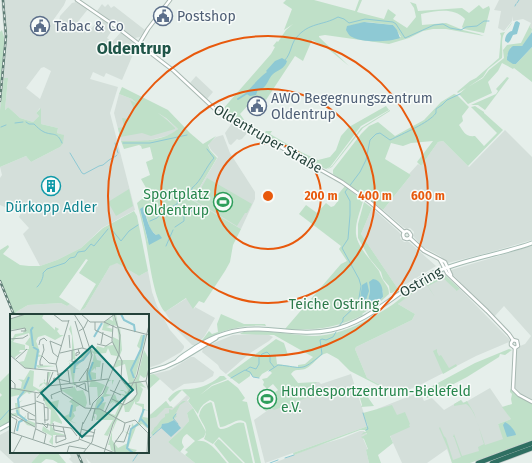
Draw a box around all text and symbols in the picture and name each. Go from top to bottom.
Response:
public building icon: Postshop [152,5,174,27]
place label: Postshop [177,8,236,25]
public building icon: Tabac & Co [29,15,51,37]
place label: Tabac & Co [54,18,124,35]
district label: Oldentrup [97,39,171,58]
place label: AWO Begegnungszentrum Oldentrup [271,90,433,123]
public building icon: AWO Begegnungszentrum Oldentrup [246,95,268,117]
street label: Oldentruper Straße [211,101,325,177]
building icon: Dürkopp Adler [40,175,62,197]
place label: Sportplatz Oldentrup [143,186,209,219]
centre of rings [261,189,275,203]
text: 200 m [304,189,338,203]
text: 400 m [358,189,392,203]
text: 600 m [411,189,445,203]
sports icon: Sportplatz Oldentrup [212,191,234,213]
place label: Dürkopp Adler [5,199,97,216]
street label: Ostring [397,263,446,301]
park label: Teiche Ostring [289,296,380,313]
inset map [10,314,149,453]
place label: Hundesportzentrum-Bielefeld e.V. [281,383,471,416]
sports icon: Hundesportzentrum-Bielefeld e.V. [256,388,278,410]

